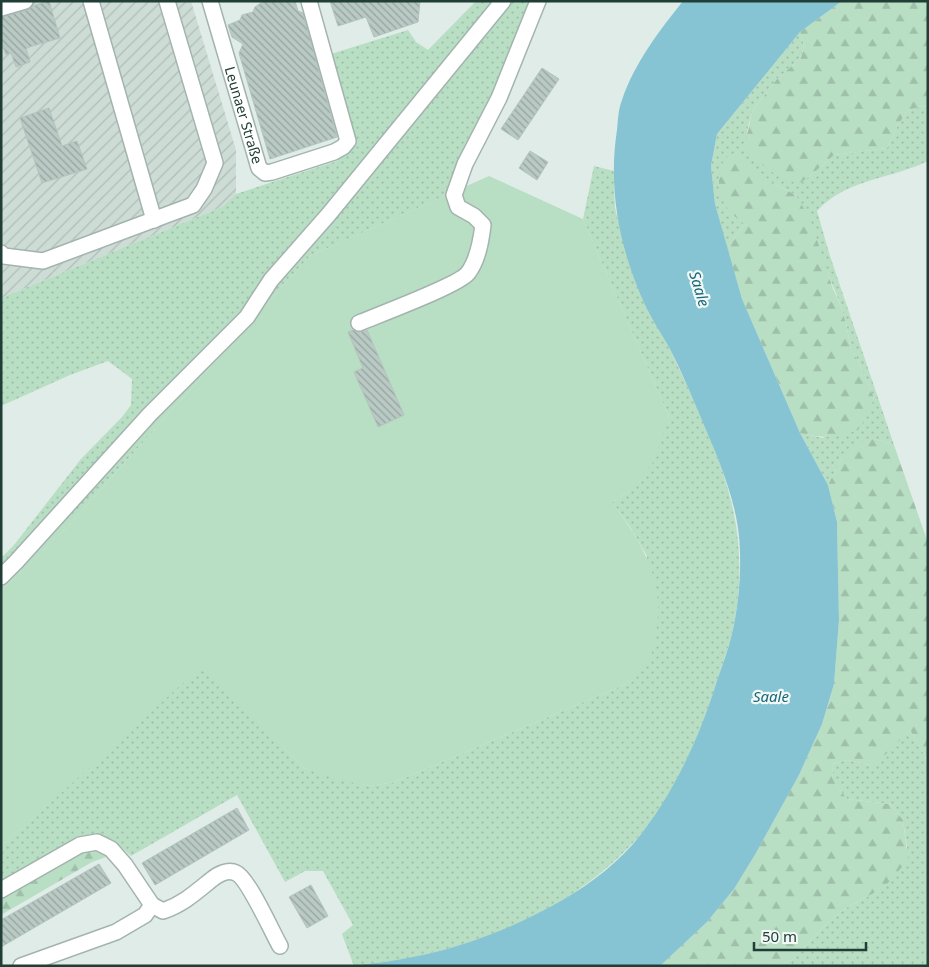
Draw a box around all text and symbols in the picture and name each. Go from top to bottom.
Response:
street label: Leunaer Straße [221,64,267,166]
water label: Saale [685,269,715,309]
water label: Saale [753,686,789,706]
scale bar [754,920,866,952]
text: 50 m [762,926,797,946]

